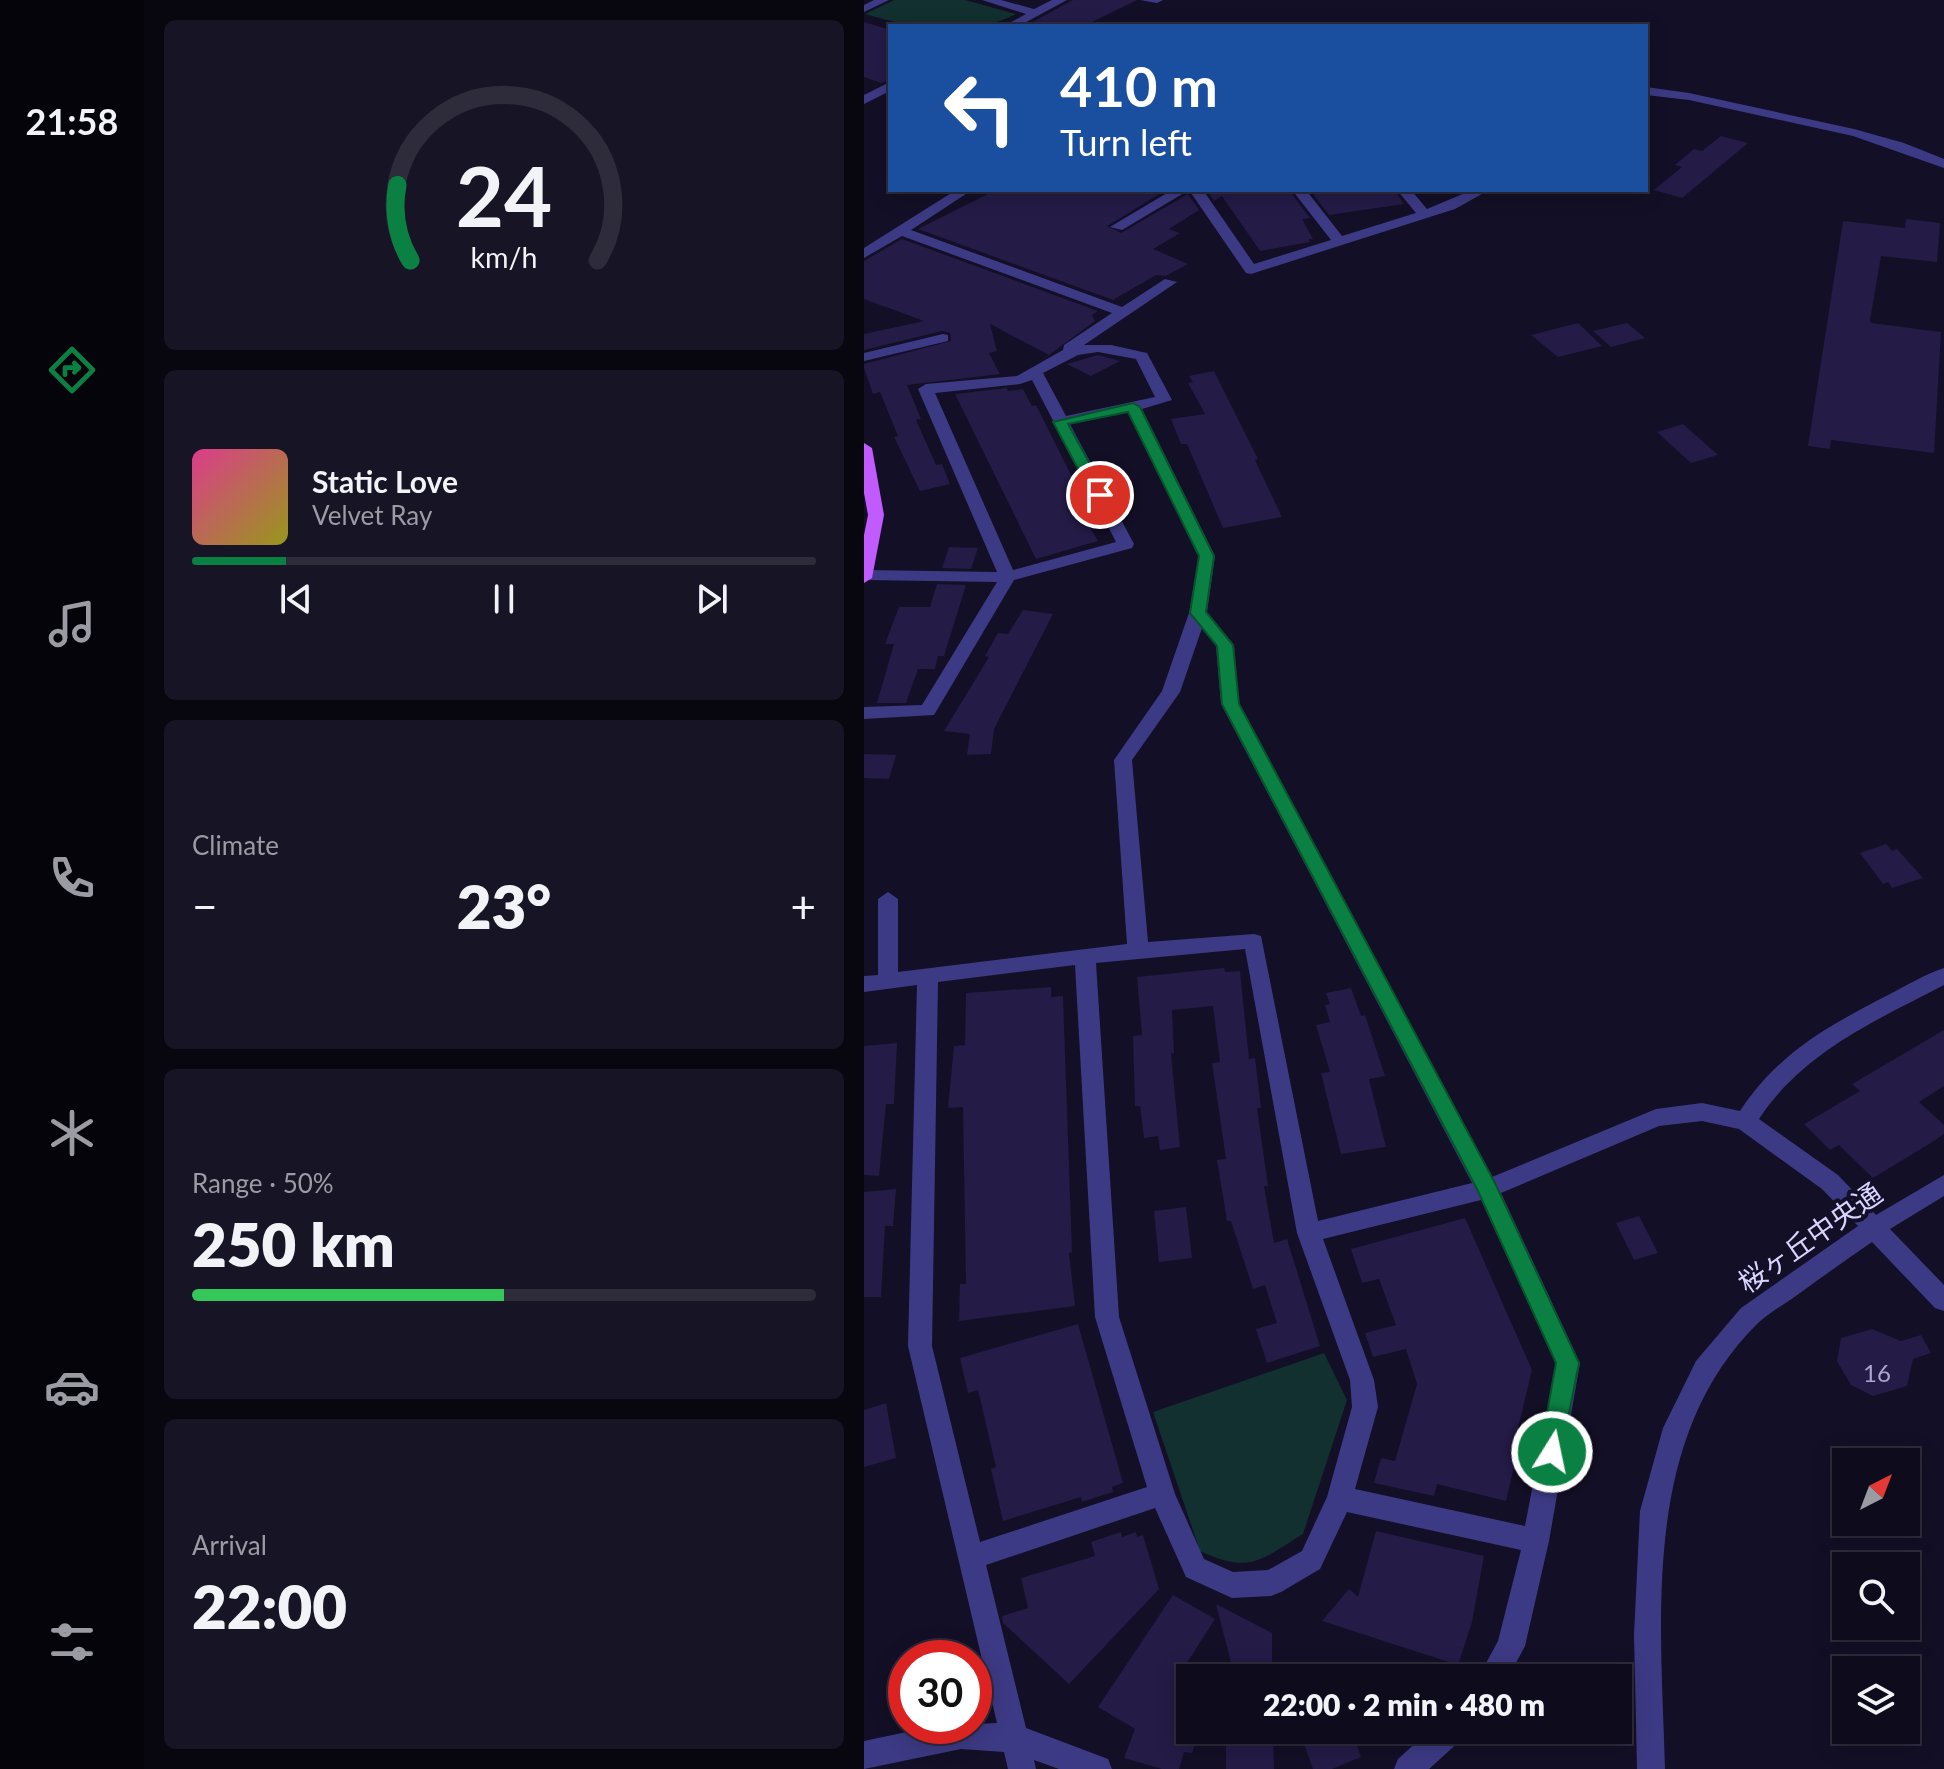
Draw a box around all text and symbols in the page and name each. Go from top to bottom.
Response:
text: 410 m [1060,52,1218,119]
icon: left [928,56,1032,160]
text: 21:58 [26,99,118,143]
text: Turn left [1060,120,1192,164]
text: 24 [456,144,552,244]
text: km/h [471,240,537,274]
icon: directions [44,342,100,398]
pin [1066,461,1134,529]
text: Static Love [312,463,458,499]
icon: arrive [1078,473,1122,517]
text: Velvet Ray [312,499,432,531]
icon: previous [274,577,318,621]
icon: pause [482,577,526,621]
icon: next [690,577,734,621]
icon: music [44,596,100,652]
text: Climate [192,829,279,861]
icon: phone [44,850,100,906]
text: 23° [457,870,551,942]
text: − [192,880,218,932]
text: + [790,880,816,932]
icon: climate [44,1105,100,1161]
text: Range · 50% [192,1167,334,1199]
street label: 桜ヶ丘中央通 [1731,1175,1888,1299]
text: 250 km [192,1208,395,1280]
house number: 16 [1863,1358,1891,1387]
icon: car [44,1359,100,1415]
position arrow [1510,1410,1594,1494]
north arrow [1832,1448,1920,1536]
map controls [1832,1448,1920,1744]
text: Arrival [192,1529,267,1561]
button: search [1832,1552,1920,1640]
text: 22:00 [192,1570,347,1642]
icon: filters [44,1614,100,1670]
speed limit sign: 30 [888,1640,992,1744]
button: layers [1832,1656,1920,1744]
text: 22:00 · 2 min · 480 m [1263,1686,1545,1722]

